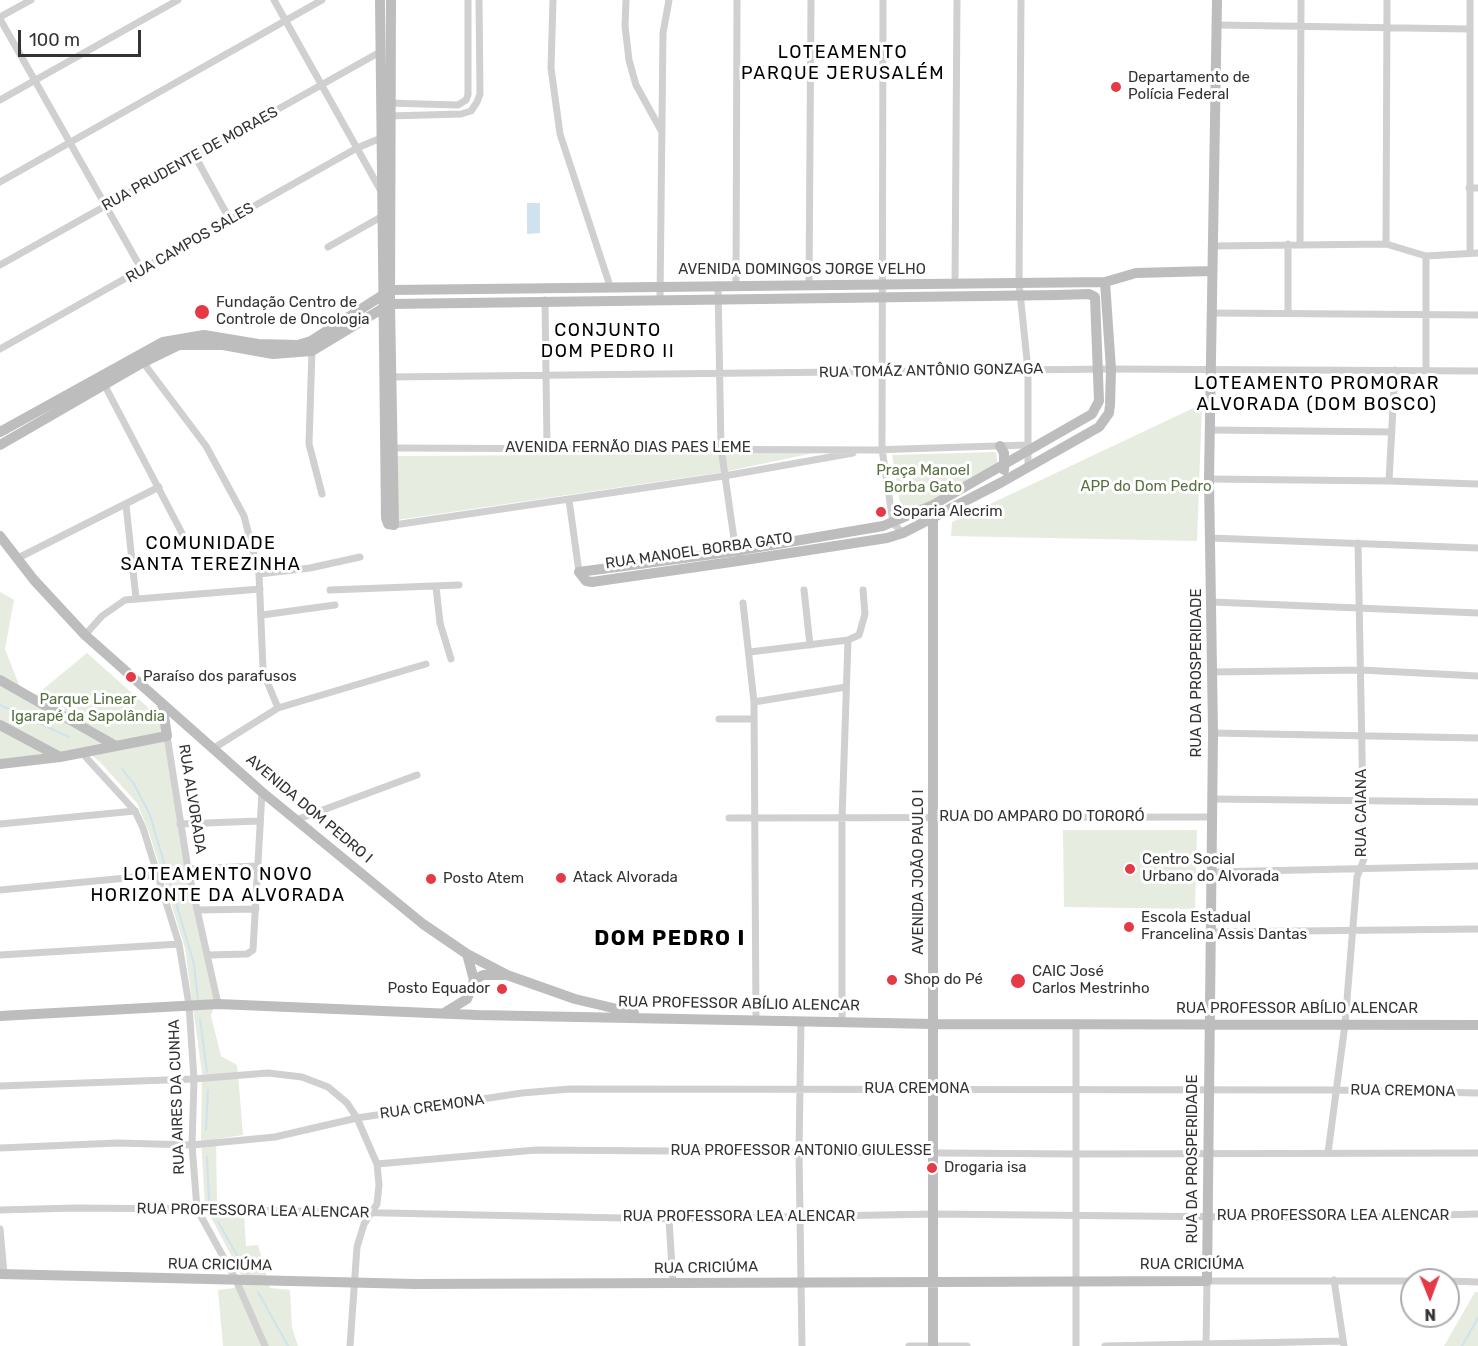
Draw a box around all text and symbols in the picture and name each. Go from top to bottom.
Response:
scale bar [21,18,144,56]
text: 100 m [29,29,80,51]
district label: LOTEAMENTO PARQUE JERUSALÉM [741,42,945,84]
place label: Departamento de Polícia Federal [1128,69,1250,104]
marker: Departamento de Polícia Federal [1109,80,1123,94]
street label: RUA PRUDENTE DE MORAES [99,103,281,215]
street label: RUA CAMPOS SALES [123,199,257,287]
street label: AVENIDA DOMINGOS JORGE VELHO [678,261,926,279]
place label: Fundação Centro de Controle de Oncologia [216,294,370,329]
marker: Fundação Centro de Controle de Oncologia [193,303,211,321]
district label: CONJUNTO DOM PEDRO II [541,320,675,362]
street label: RUA TOMÁZ ANTÔNIO GONZAGA [819,360,1043,382]
district label: LOTEAMENTO PROMORAR ALVORADA (DOM BOSCO) [1194,373,1440,416]
street label: AVENIDA FERNÃO DIAS PAES LEME [505,439,751,457]
park label: Praça Manoel Borba Gato [876,462,970,497]
park label: APP do Dom Pedro [1080,478,1212,496]
place label: Soparia Alecrim [893,503,1002,521]
marker: Soparia Alecrim [874,505,888,519]
street label: RUA MANOEL BORBA GATO [604,529,794,573]
district label: COMUNIDADE SANTA TEREZINHA [121,533,301,576]
street label: RUA DA PROSPERIDADE [1188,589,1206,757]
place label: Paraíso dos parafusos [143,668,297,686]
marker: Paraíso dos parafusos [124,670,138,684]
park label: Parque Linear Igarapé da Sapolândia [11,691,165,726]
street label: RUA ALVORADA [174,743,210,855]
street label: AVENIDA DOM PEDRO I [242,751,376,867]
street label: RUA CAIANA [1353,769,1371,857]
street label: AVENIDA JOÃO PAULO I [910,789,928,955]
street label: RUA DO AMPARO DO TORORÓ [939,808,1145,826]
place label: Centro Social Urbano do Alvorada [1142,851,1279,886]
marker: Centro Social Urbano do Alvorada [1123,862,1137,876]
district label: LOTEAMENTO NOVO HORIZONTE DA ALVORADA [90,864,346,906]
place label: Atack Alvorada [573,869,678,887]
place label: Posto Atem [443,870,524,888]
marker: Atack Alvorada [554,871,568,885]
marker: Posto Atem [424,872,438,886]
place label: Escola Estadual Francelina Assis Dantas [1141,909,1307,944]
marker: Escola Estadual Francelina Assis Dantas [1122,920,1136,934]
district label: DOM PEDRO I [594,926,746,952]
place label: CAIC José Carlos Mestrinho [1032,963,1150,998]
place label: Shop do Pé [904,971,983,989]
marker: CAIC José Carlos Mestrinho [1009,972,1027,990]
marker: Shop do Pé [885,973,899,987]
place label: Posto Equador [388,980,490,998]
marker: Posto Equador [495,982,509,996]
street label: RUA PROFESSOR ABÍLIO ALENCAR [618,993,860,1015]
street label: RUA PROFESSOR ABÍLIO ALENCAR [1176,1000,1418,1018]
street label: RUA AIRES DA CUNHA [165,1019,189,1175]
street label: RUA DA PROSPERIDADE [1184,1075,1202,1243]
street label: RUA CREMONA [864,1080,970,1098]
street label: RUA CREMONA [1350,1081,1456,1101]
street label: RUA CREMONA [379,1091,485,1123]
street label: RUA PROFESSOR ANTONIO GIULESSE [670,1142,932,1160]
place label: Drogaria isa [944,1159,1027,1177]
marker: Drogaria isa [925,1161,939,1175]
street label: RUA PROFESSORA LEA ALENCAR [137,1200,369,1222]
street label: RUA PROFESSORA LEA ALENCAR [1217,1207,1449,1225]
street label: RUA PROFESSORA LEA ALENCAR [623,1208,855,1226]
street label: RUA CRICIÚMA [168,1255,272,1275]
street label: RUA CRICIÚMA [1140,1256,1244,1274]
street label: RUA CRICIÚMA [654,1258,758,1278]
north arrow [1400,1268,1460,1328]
text: N [1424,1305,1436,1324]

